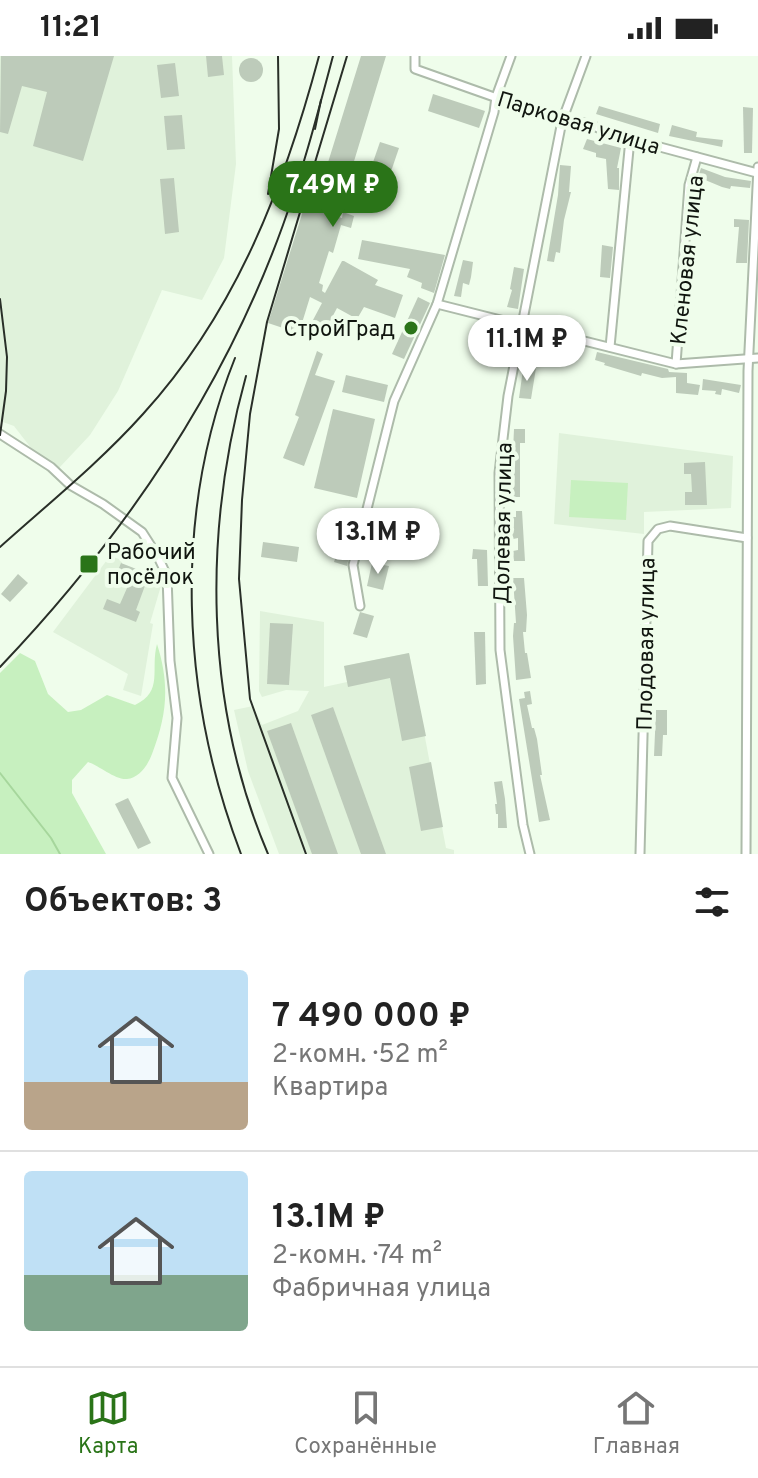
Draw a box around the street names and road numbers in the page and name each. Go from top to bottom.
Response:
street label: Парковая улица [494,87,663,162]
street label: Кленовая улица [666,174,711,346]
street label: Долевая улица [490,442,519,604]
street label: Плодовая улица [632,557,663,731]

